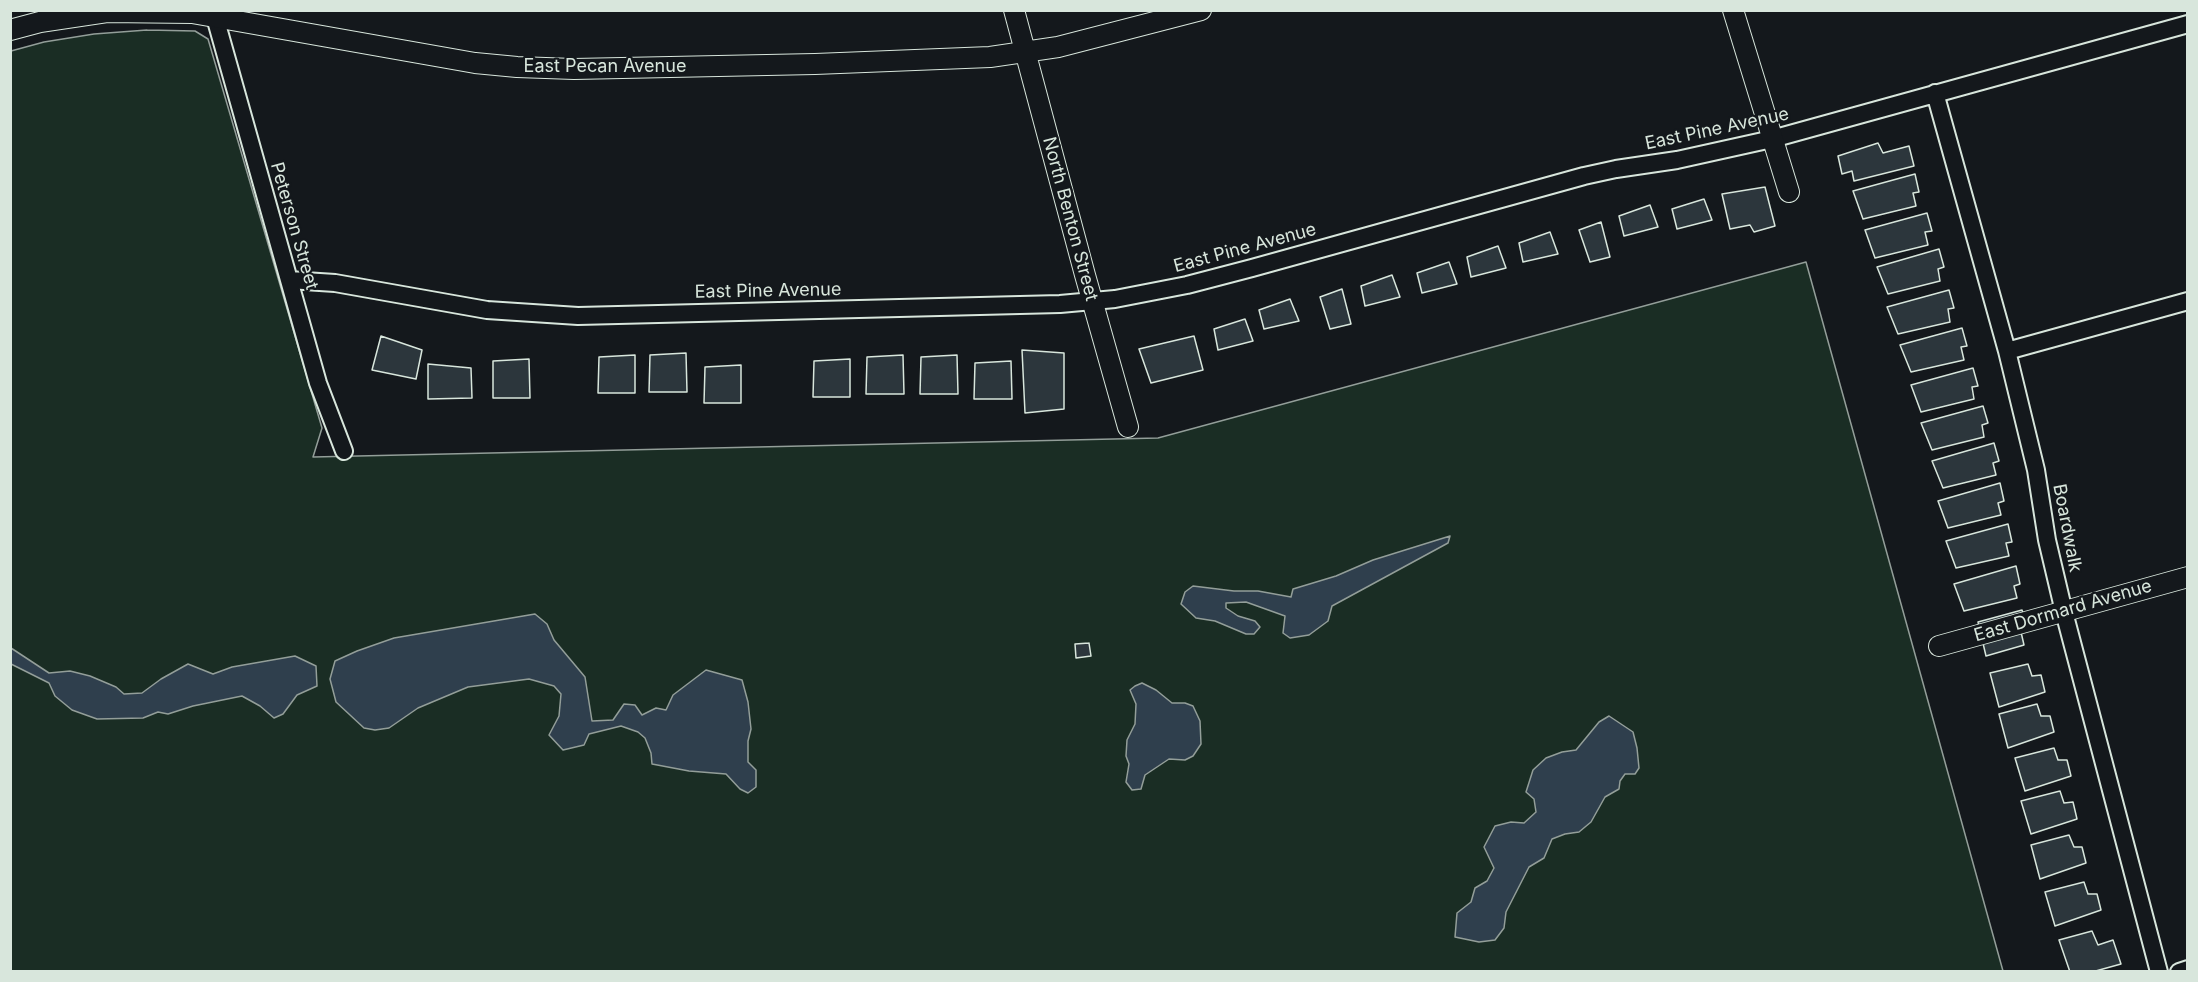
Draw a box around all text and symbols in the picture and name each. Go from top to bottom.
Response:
street label: East Pecan Avenue [524,56,686,78]
street label: East Pine Avenue [1643,103,1791,155]
street label: North Benton Street [1038,135,1102,303]
street label: Peterson Street [265,160,323,292]
street label: East Pine Avenue [1171,219,1319,277]
street label: East Pine Avenue [694,279,842,303]
street label: Boardwalk [2048,482,2086,574]
street label: East Dormard Avenue [1972,575,2154,647]

